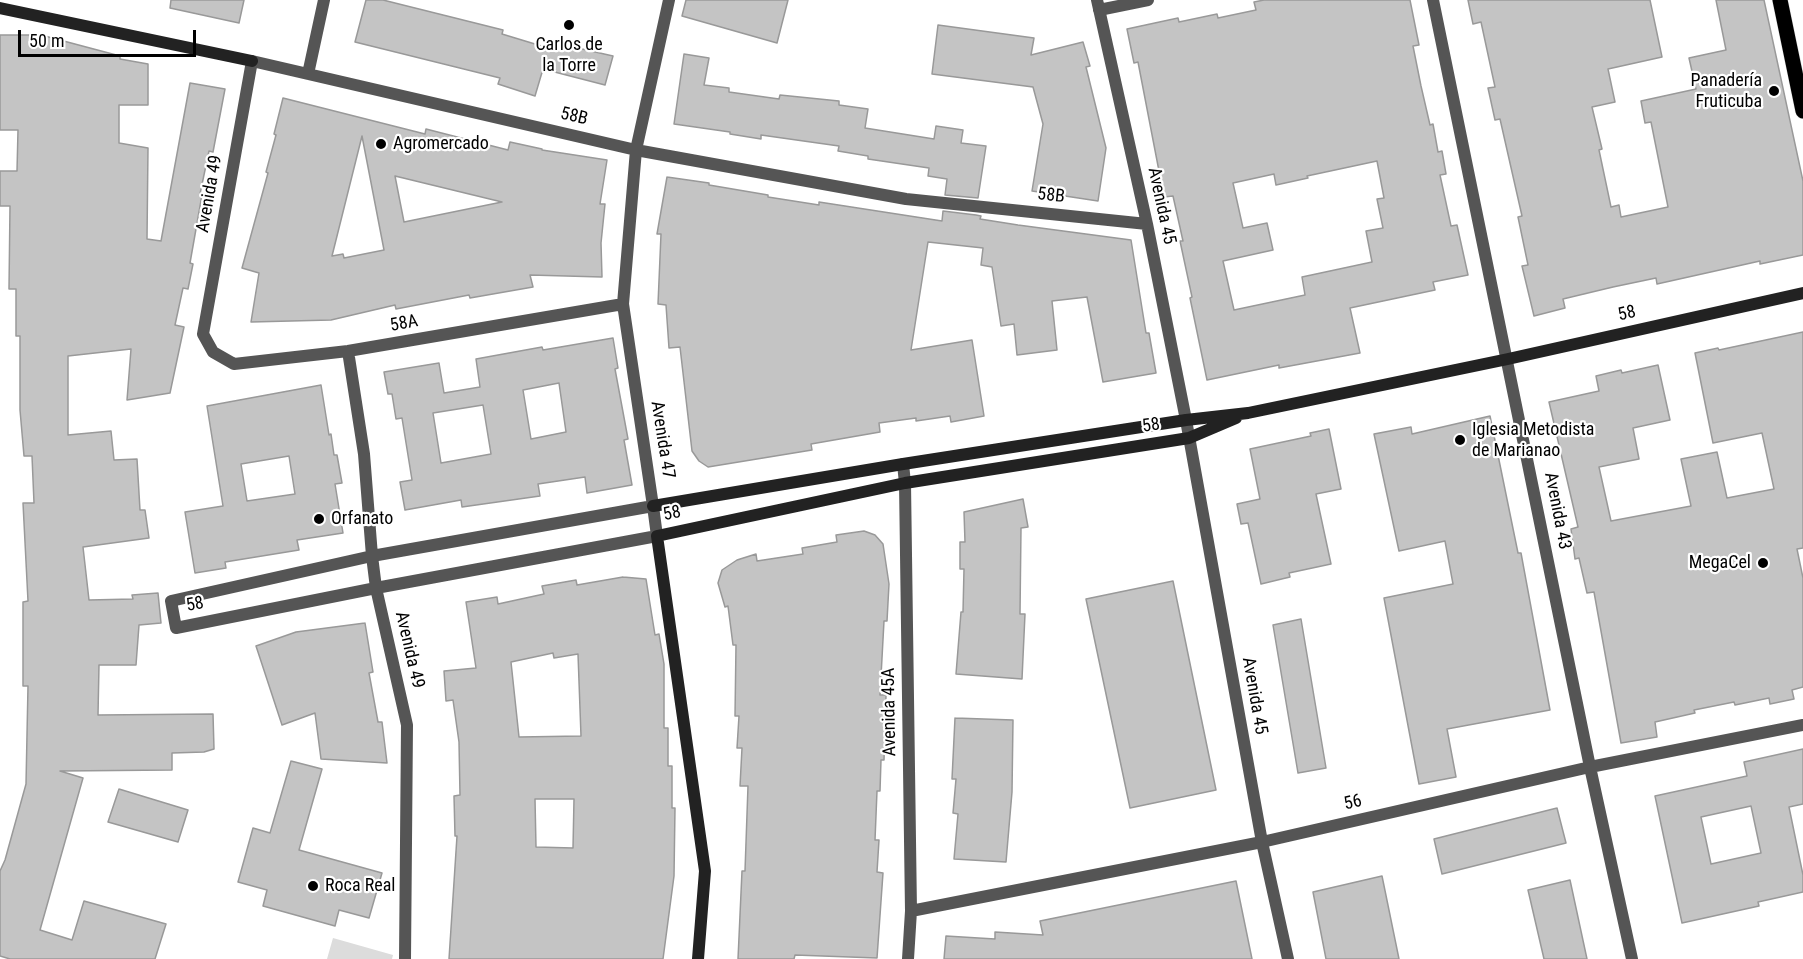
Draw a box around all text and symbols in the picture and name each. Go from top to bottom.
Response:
scale bar [21,18,200,56]
marker: Carlos de la Torre [562,18,576,32]
text: 50 m [29,30,64,51]
place label: Carlos de la Torre [535,34,603,76]
place label: Panadería Fruticuba [1690,70,1762,112]
marker: Panadería Fruticuba [1767,84,1781,98]
street label: 58B [558,103,590,131]
place label: Agromercado [393,133,489,155]
marker: Agromercado [374,137,388,151]
street label: Avenida 49 [193,154,227,234]
street label: Avenida 45 [1142,165,1180,247]
street label: 58B [1036,184,1066,208]
street label: 58 [1616,301,1638,327]
street label: 58A [388,311,420,337]
street label: Avenida 47 [645,400,679,480]
street label: 58 [1141,414,1161,438]
place label: Iglesia Metodista de Marianao [1472,419,1594,462]
marker: Iglesia Metodista de Marianao [1453,433,1467,447]
street label: Avenida 43 [1539,471,1575,551]
street label: 58 [661,502,683,526]
place label: Orfanato [331,508,393,530]
marker: Orfanato [312,512,326,526]
place label: MegaCel [1689,552,1751,574]
marker: MegaCel [1756,556,1770,570]
street label: 58 [184,593,206,617]
street label: Avenida 49 [390,609,428,691]
street label: Avenida 45 [1237,656,1271,736]
street label: Avenida 45A [878,667,902,757]
street label: 56 [1342,790,1364,816]
place label: Roca Real [325,875,395,897]
marker: Roca Real [306,879,320,893]

